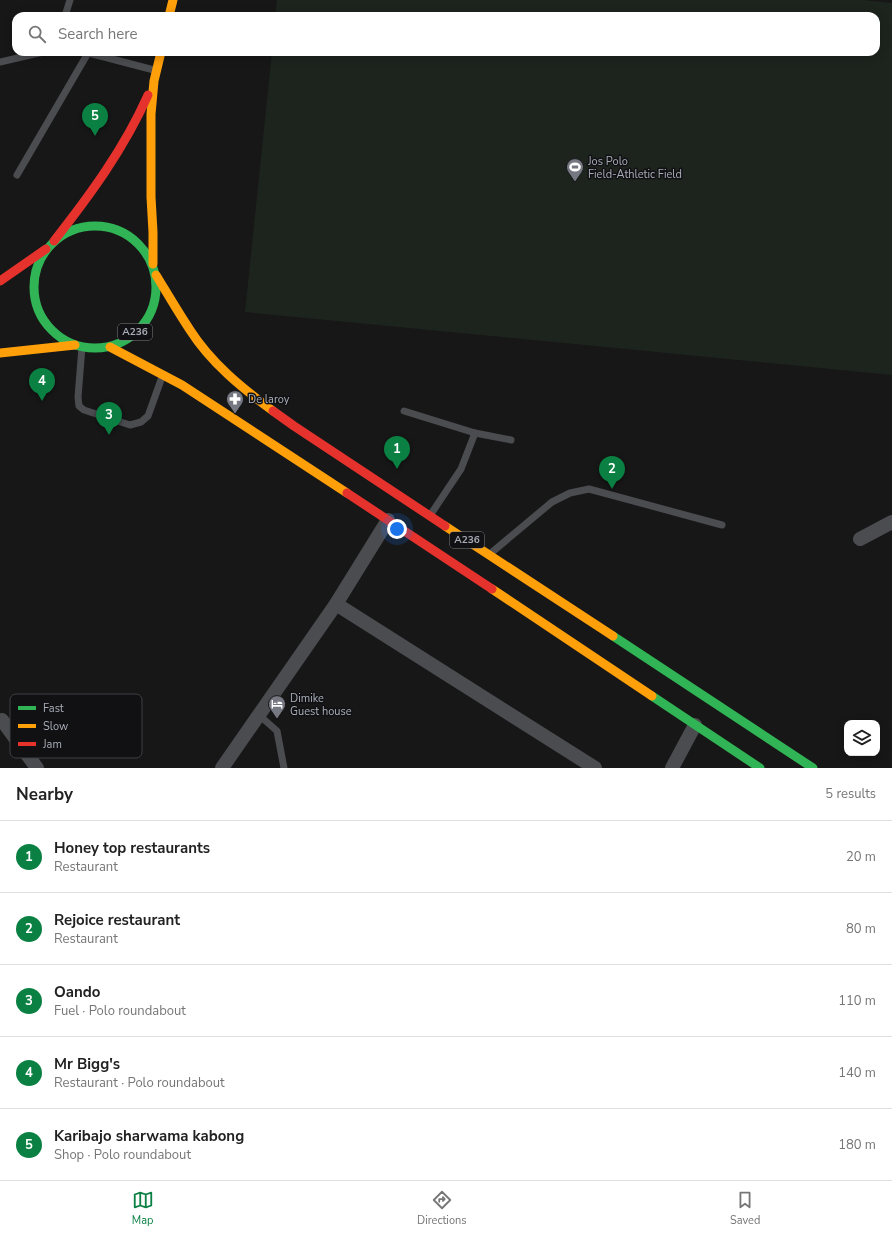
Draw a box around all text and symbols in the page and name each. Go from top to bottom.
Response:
search box [12,12,880,56]
icon: search [26,23,48,45]
text: Search here [58,24,138,44]
pin: 5 [82,103,108,136]
place label: Jos Polo Field-Athletic Field [587,154,682,182]
sports icon: Jos Polo Field-Athletic Field [565,157,585,182]
road number: A236 [118,324,152,340]
pin: 4 [29,368,55,401]
pharmacy icon: De laroy [225,389,245,414]
place label: De laroy [248,392,290,407]
pin: 3 [96,402,122,435]
pin: 1 [384,436,410,469]
pin: 2 [599,456,625,489]
your location [387,519,407,539]
road number: A236 [450,532,484,548]
place label: Dimike Guest house [290,691,352,719]
legend [10,694,142,758]
hotel icon: Dimike Guest house [267,694,287,719]
text: Fast [43,701,64,716]
text: Slow [43,719,68,734]
map controls [844,720,880,756]
button: layers [844,720,880,756]
text: Jam [42,737,62,752]
text: Nearby [16,783,73,806]
text: 5 results [825,785,876,803]
text: Honey top restaurants [54,838,210,858]
text: 1 [25,848,33,866]
text: 20 m [846,848,876,866]
text: Restaurant [54,858,118,876]
text: Rejoice restaurant [54,910,180,930]
text: 2 [25,920,33,938]
text: 80 m [846,920,876,938]
text: Restaurant [54,930,118,948]
text: Oando [54,982,100,1002]
text: 3 [25,992,33,1010]
text: 110 m [838,992,876,1010]
text: Fuel · Polo roundabout [54,1002,186,1020]
text: Mr Bigg's [54,1054,120,1074]
text: 4 [25,1064,33,1082]
text: 140 m [838,1064,876,1082]
text: Restaurant · Polo roundabout [54,1074,225,1092]
text: Karibajo sharwama kabong [54,1126,244,1146]
text: 5 [25,1136,33,1154]
text: 180 m [838,1136,876,1154]
text: Shop · Polo roundabout [54,1146,191,1164]
tab: Map [132,1189,154,1228]
tab: Directions [417,1189,467,1228]
tab: Saved [730,1189,760,1228]

